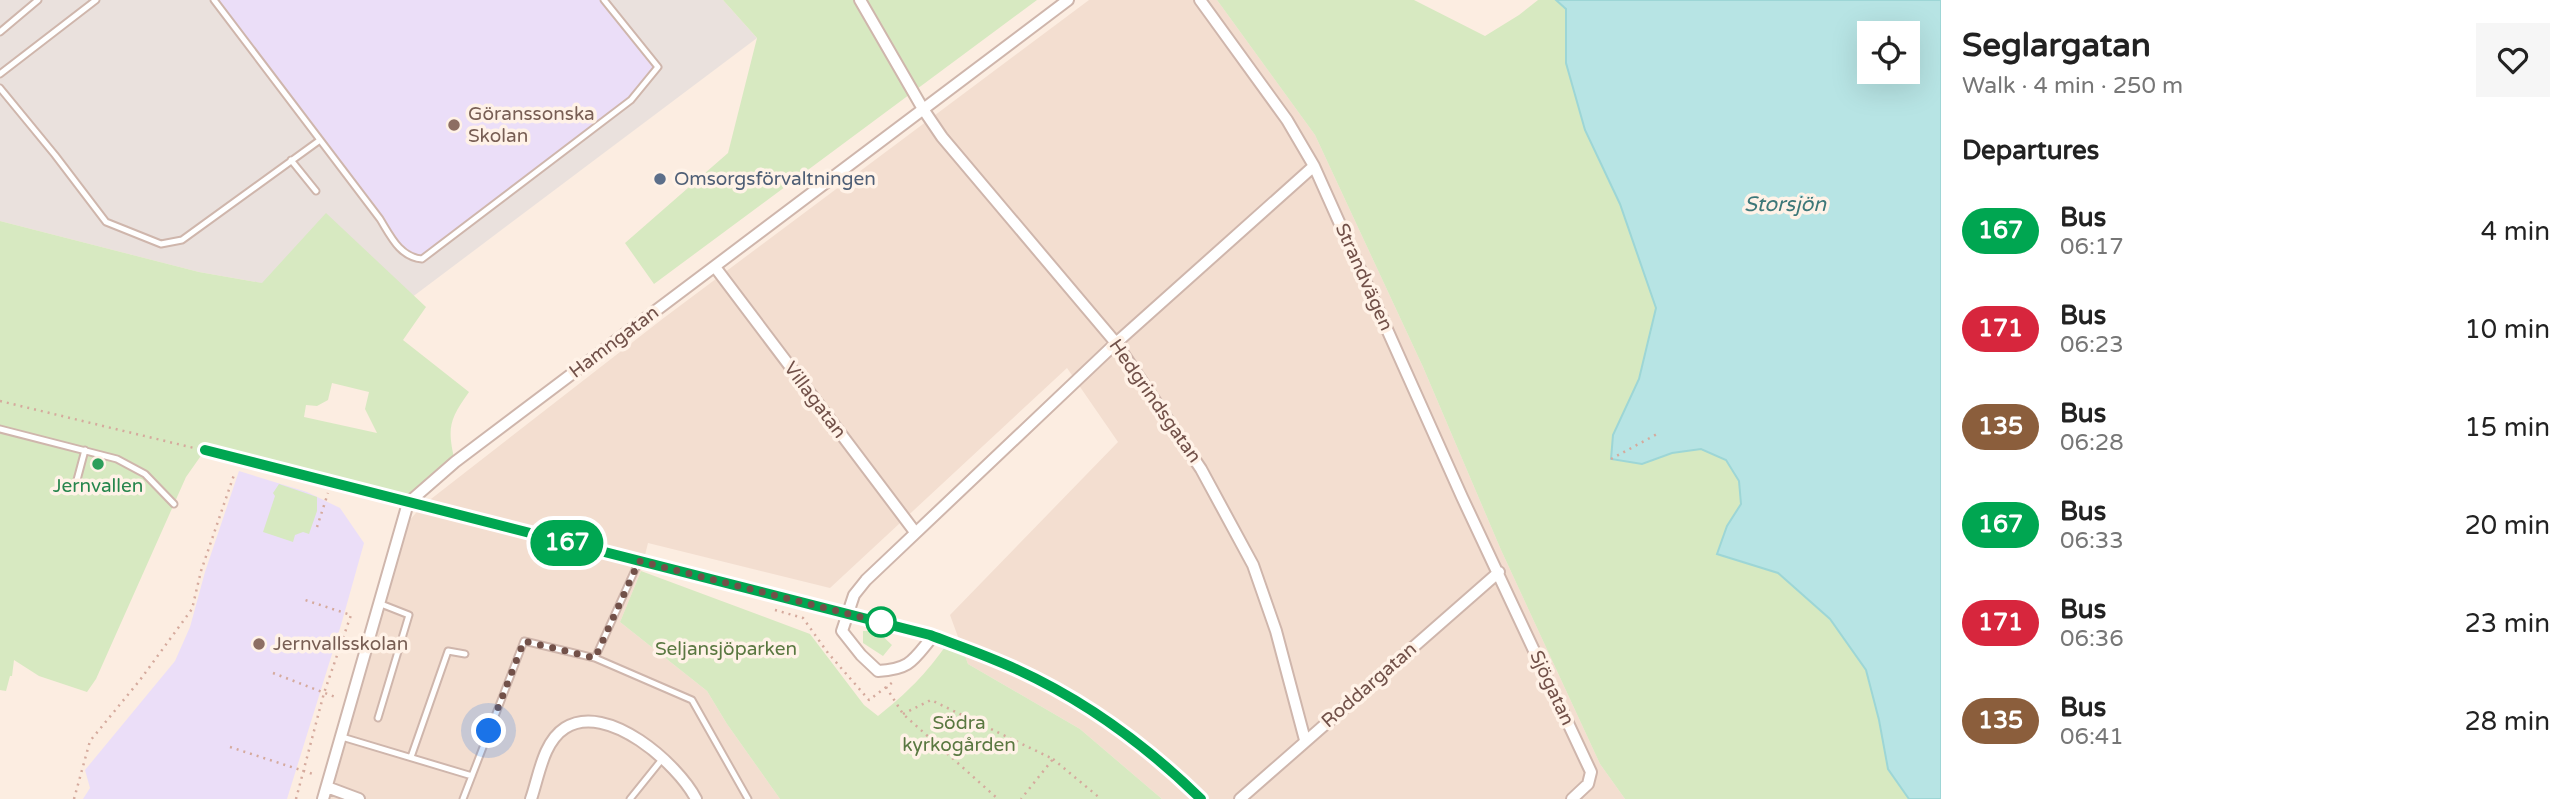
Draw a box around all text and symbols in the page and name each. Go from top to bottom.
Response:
map controls [1857,21,1920,84]
button: locate [1857,21,1920,84]
button: heart [2476,23,2550,97]
text: Seglargatan [1962,26,2151,65]
text: Walk · 4 min · 250 m [1962,72,2183,100]
place label: Göranssonska Skolan [468,103,595,147]
marker: Göranssonska Skolan [446,117,462,133]
text: Departures [1962,135,2099,166]
place label: Omsorgsförvaltningen [674,168,876,190]
marker: Omsorgsförvaltningen [652,171,668,187]
water label: Storsjön [1744,192,1827,217]
text: Bus [2060,202,2106,233]
text: 167 [1978,216,2023,245]
text: 4 min [2481,216,2550,247]
street label: Strandvägen [1331,220,1397,334]
text: 06:17 [2060,233,2124,261]
text: Bus [2060,300,2106,331]
street label: Hamngatan [565,301,663,383]
text: 171 [1978,314,2023,343]
text: 10 min [2464,314,2550,345]
text: 06:23 [2060,331,2124,359]
street label: Hedgrindsgatan [1104,335,1206,467]
street label: Villagatan [779,358,851,442]
text: Bus [2060,398,2106,429]
text: 135 [1978,412,2023,441]
text: 15 min [2464,412,2550,443]
text: 06:28 [2060,429,2124,457]
marker: Jernvallen [90,456,106,472]
place label: Jernvallen [53,475,143,497]
text: Bus [2060,496,2106,527]
text: 167 [1978,510,2023,539]
text: 20 min [2464,510,2550,541]
line badge: 167 [527,520,607,566]
text: 06:33 [2060,527,2124,555]
text: 167 [544,528,590,557]
text: Bus [2060,594,2106,625]
unlabelled marker [866,607,896,637]
text: 171 [1978,608,2023,637]
text: 23 min [2464,608,2550,639]
text: 06:36 [2060,625,2124,653]
place label: Jernvallsskolan [273,633,408,655]
marker: Jernvallsskolan [251,636,267,652]
park label: Seljansjöparken [655,638,797,660]
street label: Roddargatan [1317,638,1421,732]
street label: Sjögatan [1525,647,1579,729]
text: Bus [2060,692,2106,723]
text: 135 [1978,706,2023,735]
text: 28 min [2464,706,2550,737]
park label: Södra kyrkogården [902,712,1016,756]
your location [471,713,506,748]
text: 06:41 [2060,723,2124,751]

